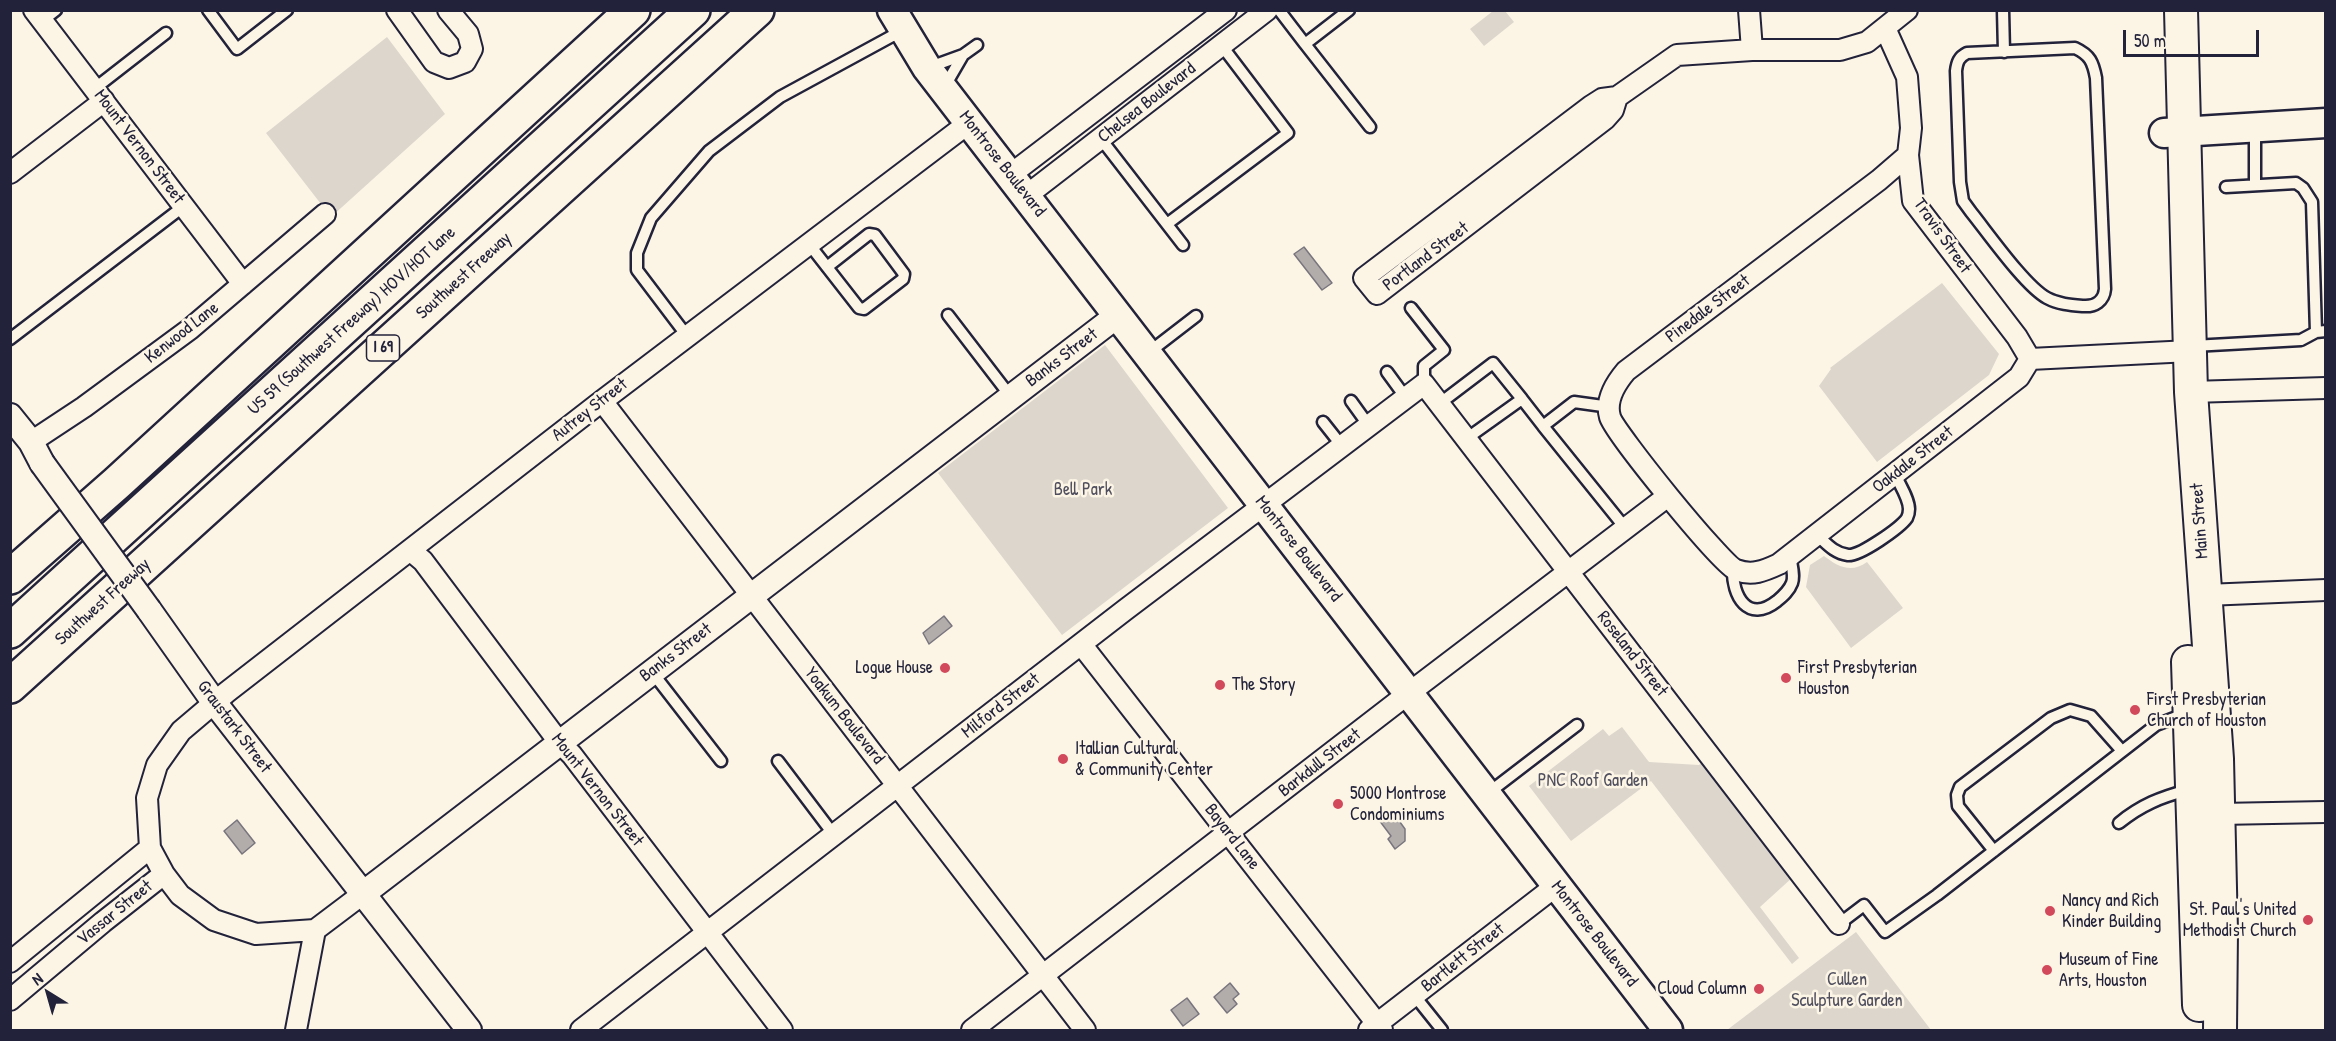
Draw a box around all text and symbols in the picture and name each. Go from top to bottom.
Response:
scale bar [2126,18,2262,56]
text: 50 m [2134,28,2166,53]
street label: Chelsea Boulevard [1094,58,1200,148]
street label: Mount Vernon Street [89,86,189,208]
street label: Montrose Boulevard [954,107,1050,221]
street label: Travis Street [1908,194,1976,278]
street label: Portland Street [1379,218,1473,296]
street label: US 59 (Southwest Freeway) HOV/HOT lane [244,222,460,420]
street label: Southwest Freeway [412,228,516,324]
street label: Pinedale Street [1662,270,1754,348]
street label: Kenwood Lane [141,297,223,369]
street label: Banks Street [1022,324,1102,392]
road number: I 69 [366,335,400,361]
street label: Autrey Street [548,374,632,446]
street label: Oakdale Street [1868,422,1958,498]
park label: Bell Park [1054,479,1112,501]
street label: Main Street [2187,482,2213,560]
street label: Montrose Boulevard [1250,492,1346,606]
street label: Southwest Freeway [51,554,155,650]
street label: Roseland Street [1592,607,1672,701]
street label: Banks Street [636,619,716,687]
place label: Logue House [856,657,933,679]
place label: First Presbyterian Houston [1798,657,1917,700]
marker: Logue House [938,661,952,675]
street label: Yoakum Boulevard [799,663,889,769]
street label: Milford Street [958,669,1044,743]
marker: First Presbyterian Houston [1779,671,1793,685]
place label: The Story [1232,674,1296,696]
street label: Graustark Street [192,676,276,778]
marker: The Story [1213,678,1227,692]
place label: First Presbyterian Church of Houston [2147,689,2266,732]
marker: First Presbyterian Church of Houston [2128,703,2142,717]
street label: Barkdull Street [1275,724,1365,802]
street label: Mount Vernon Street [546,729,648,851]
place label: Itallian Cultural & Community Center [1075,738,1213,780]
marker: Itallian Cultural & Community Center [1056,752,1070,766]
park label: PNC Roof Garden [1538,770,1648,792]
place label: 5000 Montrose Condominiums [1350,783,1447,826]
marker: 5000 Montrose Condominiums [1331,797,1345,811]
street label: Bayard Lane [1199,800,1265,874]
street label: Vassar Street [73,876,157,950]
street label: Montrose Boulevard [1546,877,1642,991]
place label: Nancy and Rich Kinder Building [2062,890,2161,932]
place label: St. Paul's United Methodist Church [2183,899,2296,942]
marker: Nancy and Rich Kinder Building [2043,904,2057,918]
marker: St. Paul's United Methodist Church [2301,913,2315,927]
street label: Bartlett Street [1417,919,1509,997]
place label: Museum of Fine Arts, Houston [2059,949,2159,992]
north arrow [18,963,78,1023]
marker: Museum of Fine Arts, Houston [2040,963,2054,977]
text: N [27,967,47,990]
park label: Cullen Sculpture Garden [1791,969,1903,1012]
place label: Cloud Column [1657,978,1747,1000]
marker: Cloud Column [1752,982,1766,996]

